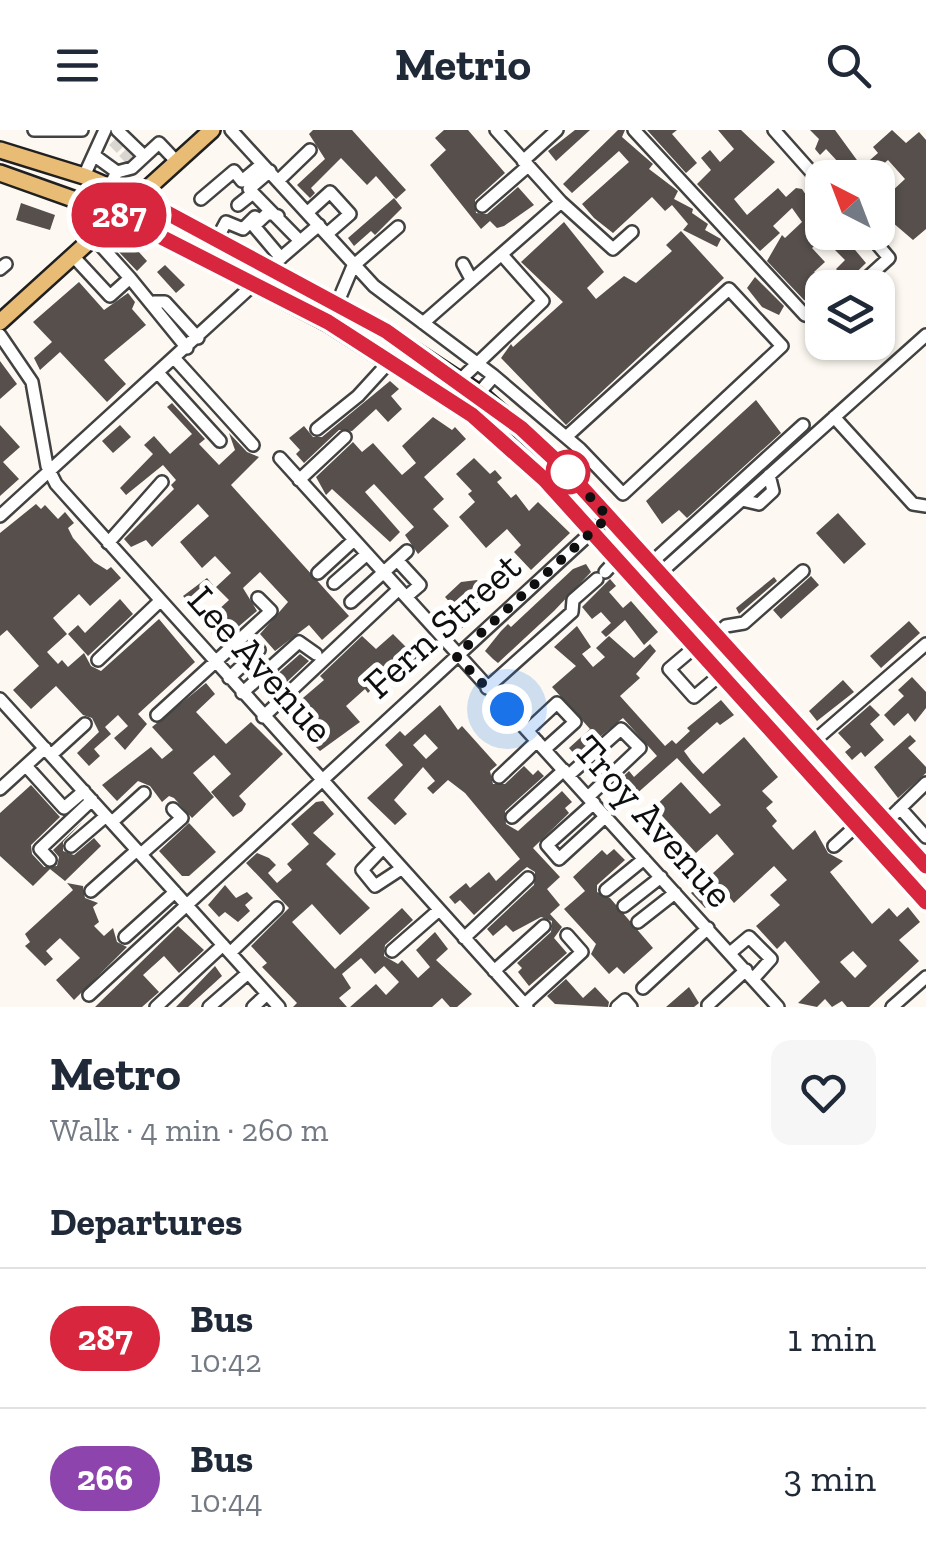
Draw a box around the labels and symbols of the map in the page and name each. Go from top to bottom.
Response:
north arrow [805,160,895,250]
line badge: 287 [62,182,176,248]
unlabelled marker [547,451,589,493]
street label: Fern Street [354,542,530,708]
street label: Lee Avenue [178,576,344,752]
your location [482,684,532,734]
street label: Troy Avenue [564,725,744,917]

